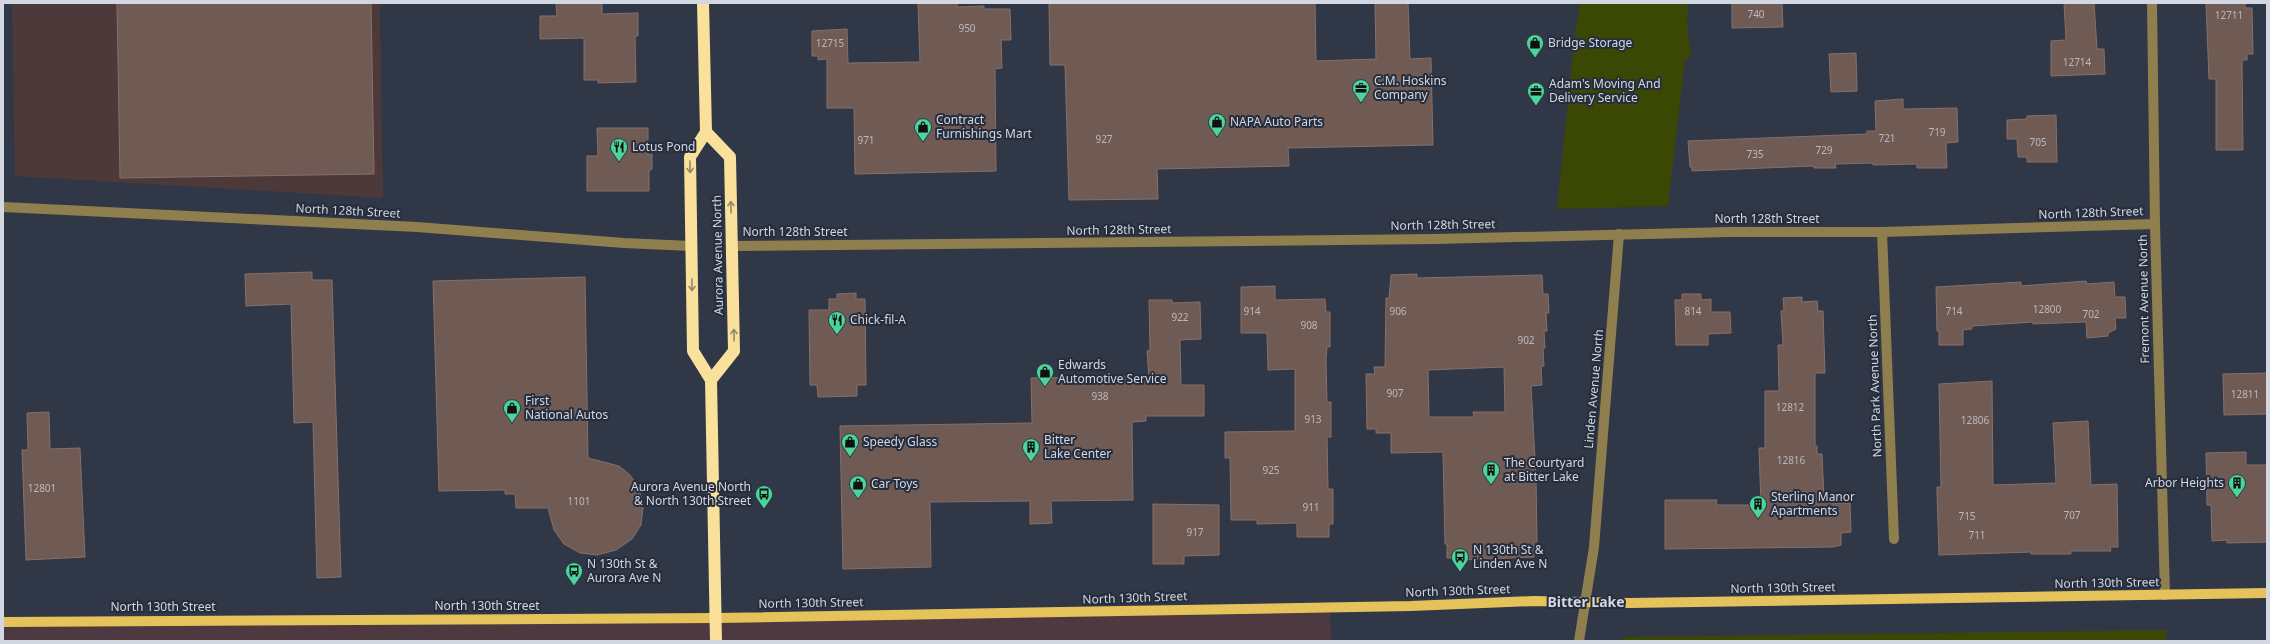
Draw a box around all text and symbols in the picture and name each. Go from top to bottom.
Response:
house number: 740 [1747,7,1765,21]
house number: 12711 [2215,8,2243,22]
house number: 950 [958,21,976,35]
shop icon: Bridge Storage [1525,33,1545,58]
place label: Bridge Storage [1548,34,1633,51]
house number: 12715 [816,36,845,50]
house number: 12714 [2063,55,2092,69]
place label: C.M. Hoskins Company [1374,72,1447,103]
place label: Adam's Moving And Delivery Service [1549,75,1661,106]
office icon: C.M. Hoskins Company [1351,78,1371,103]
office icon: Adam's Moving And Delivery Service [1526,81,1546,106]
place label: Contract Furnishings Mart [936,111,1033,142]
shop icon: NAPA Auto Parts [1207,112,1227,137]
place label: NAPA Auto Parts [1230,113,1323,130]
shop icon: Contract Furnishings Mart [913,117,933,142]
house number: 719 [1928,125,1946,139]
house number: 721 [1878,131,1896,145]
house number: 927 [1095,132,1113,146]
house number: 971 [857,133,875,147]
house number: 705 [2029,135,2047,149]
restaurant icon: Lotus Pond [609,137,629,162]
place label: Lotus Pond [632,138,695,155]
house number: 729 [1815,143,1833,157]
house number: 735 [1746,147,1764,161]
one-way arrow [686,160,694,173]
street label: Aurora Avenue North [708,195,727,315]
street label: North 128th Street [295,199,402,222]
one-way arrow [727,201,735,214]
street label: North 128th Street [2038,202,2144,223]
street label: North 128th Street [1714,210,1820,227]
street label: North 128th Street [1390,215,1496,234]
street label: North 128th Street [1066,220,1172,239]
street label: North 128th Street [742,223,848,240]
street label: Fremont Avenue North [2134,234,2153,364]
one-way arrow [688,278,696,291]
house number: 12800 [2033,302,2062,316]
house number: 914 [1243,304,1261,318]
house number: 906 [1389,304,1407,318]
house number: 814 [1684,304,1702,318]
house number: 714 [1945,304,1963,318]
house number: 702 [2082,307,2100,321]
restaurant icon: Chick-fil-A [827,310,847,335]
house number: 922 [1171,310,1189,324]
place label: Chick-fil-A [850,311,906,328]
street label: North Park Avenue North [1864,314,1885,458]
house number: 908 [1300,318,1318,332]
one-way arrow [730,329,737,342]
street label: Linden Avenue North [1580,329,1607,449]
house number: 902 [1517,333,1535,347]
place label: Edwards Automotive Service [1058,356,1167,387]
shop icon: Edwards Automotive Service [1035,362,1055,387]
house number: 907 [1386,386,1404,400]
house number: 12811 [2231,387,2259,401]
house number: 938 [1091,389,1109,403]
place label: First National Autos [525,392,609,423]
shop icon: First National Autos [502,398,522,423]
house number: 12812 [1776,400,1805,414]
house number: 913 [1304,412,1322,426]
house number: 12806 [1961,413,1990,427]
place label: Bitter Lake Center [1044,431,1111,462]
shop icon: Speedy Glass [840,432,860,457]
place label: Speedy Glass [863,433,937,450]
building icon: Bitter Lake Center [1021,437,1041,462]
house number: 12816 [1777,453,1806,467]
place label: The Courtyard at Bitter Lake [1504,454,1584,485]
building icon: The Courtyard at Bitter Lake [1481,460,1501,485]
house number: 925 [1262,463,1280,477]
building icon: Arbor Heights [2227,473,2247,498]
shop icon: Car Toys [848,474,868,499]
place label: Arbor Heights [2145,474,2224,491]
place label: Car Toys [871,475,918,492]
place label: Aurora Avenue North & North 130th Street [631,478,752,509]
house number: 12801 [28,481,56,495]
bus stop icon: Aurora Avenue North & North 130th Street [754,484,774,509]
place label: Sterling Manor Apartments [1771,488,1855,519]
house number: 1101 [568,494,590,508]
building icon: Sterling Manor Apartments [1748,494,1768,519]
house number: 911 [1302,500,1320,514]
house number: 707 [2063,508,2081,522]
house number: 715 [1958,509,1976,523]
house number: 917 [1186,525,1204,539]
house number: 711 [1968,528,1986,542]
place label: N 130th St & Linden Ave N [1473,541,1547,572]
bus stop icon: N 130th St & Linden Ave N [1450,547,1470,572]
place label: N 130th St & Aurora Ave N [587,555,661,586]
bus stop icon: N 130th St & Aurora Ave N [564,561,584,586]
street label: North 130th Street [2054,573,2160,592]
street label: North 130th Street [1730,578,1836,597]
street label: North 130th Street [1405,580,1511,601]
street label: North 130th Street [1082,587,1188,608]
district label: Bitter Lake [1547,592,1625,611]
street label: North 130th Street [758,593,864,612]
street label: North 130th Street [434,597,540,614]
street label: North 130th Street [110,598,216,615]

